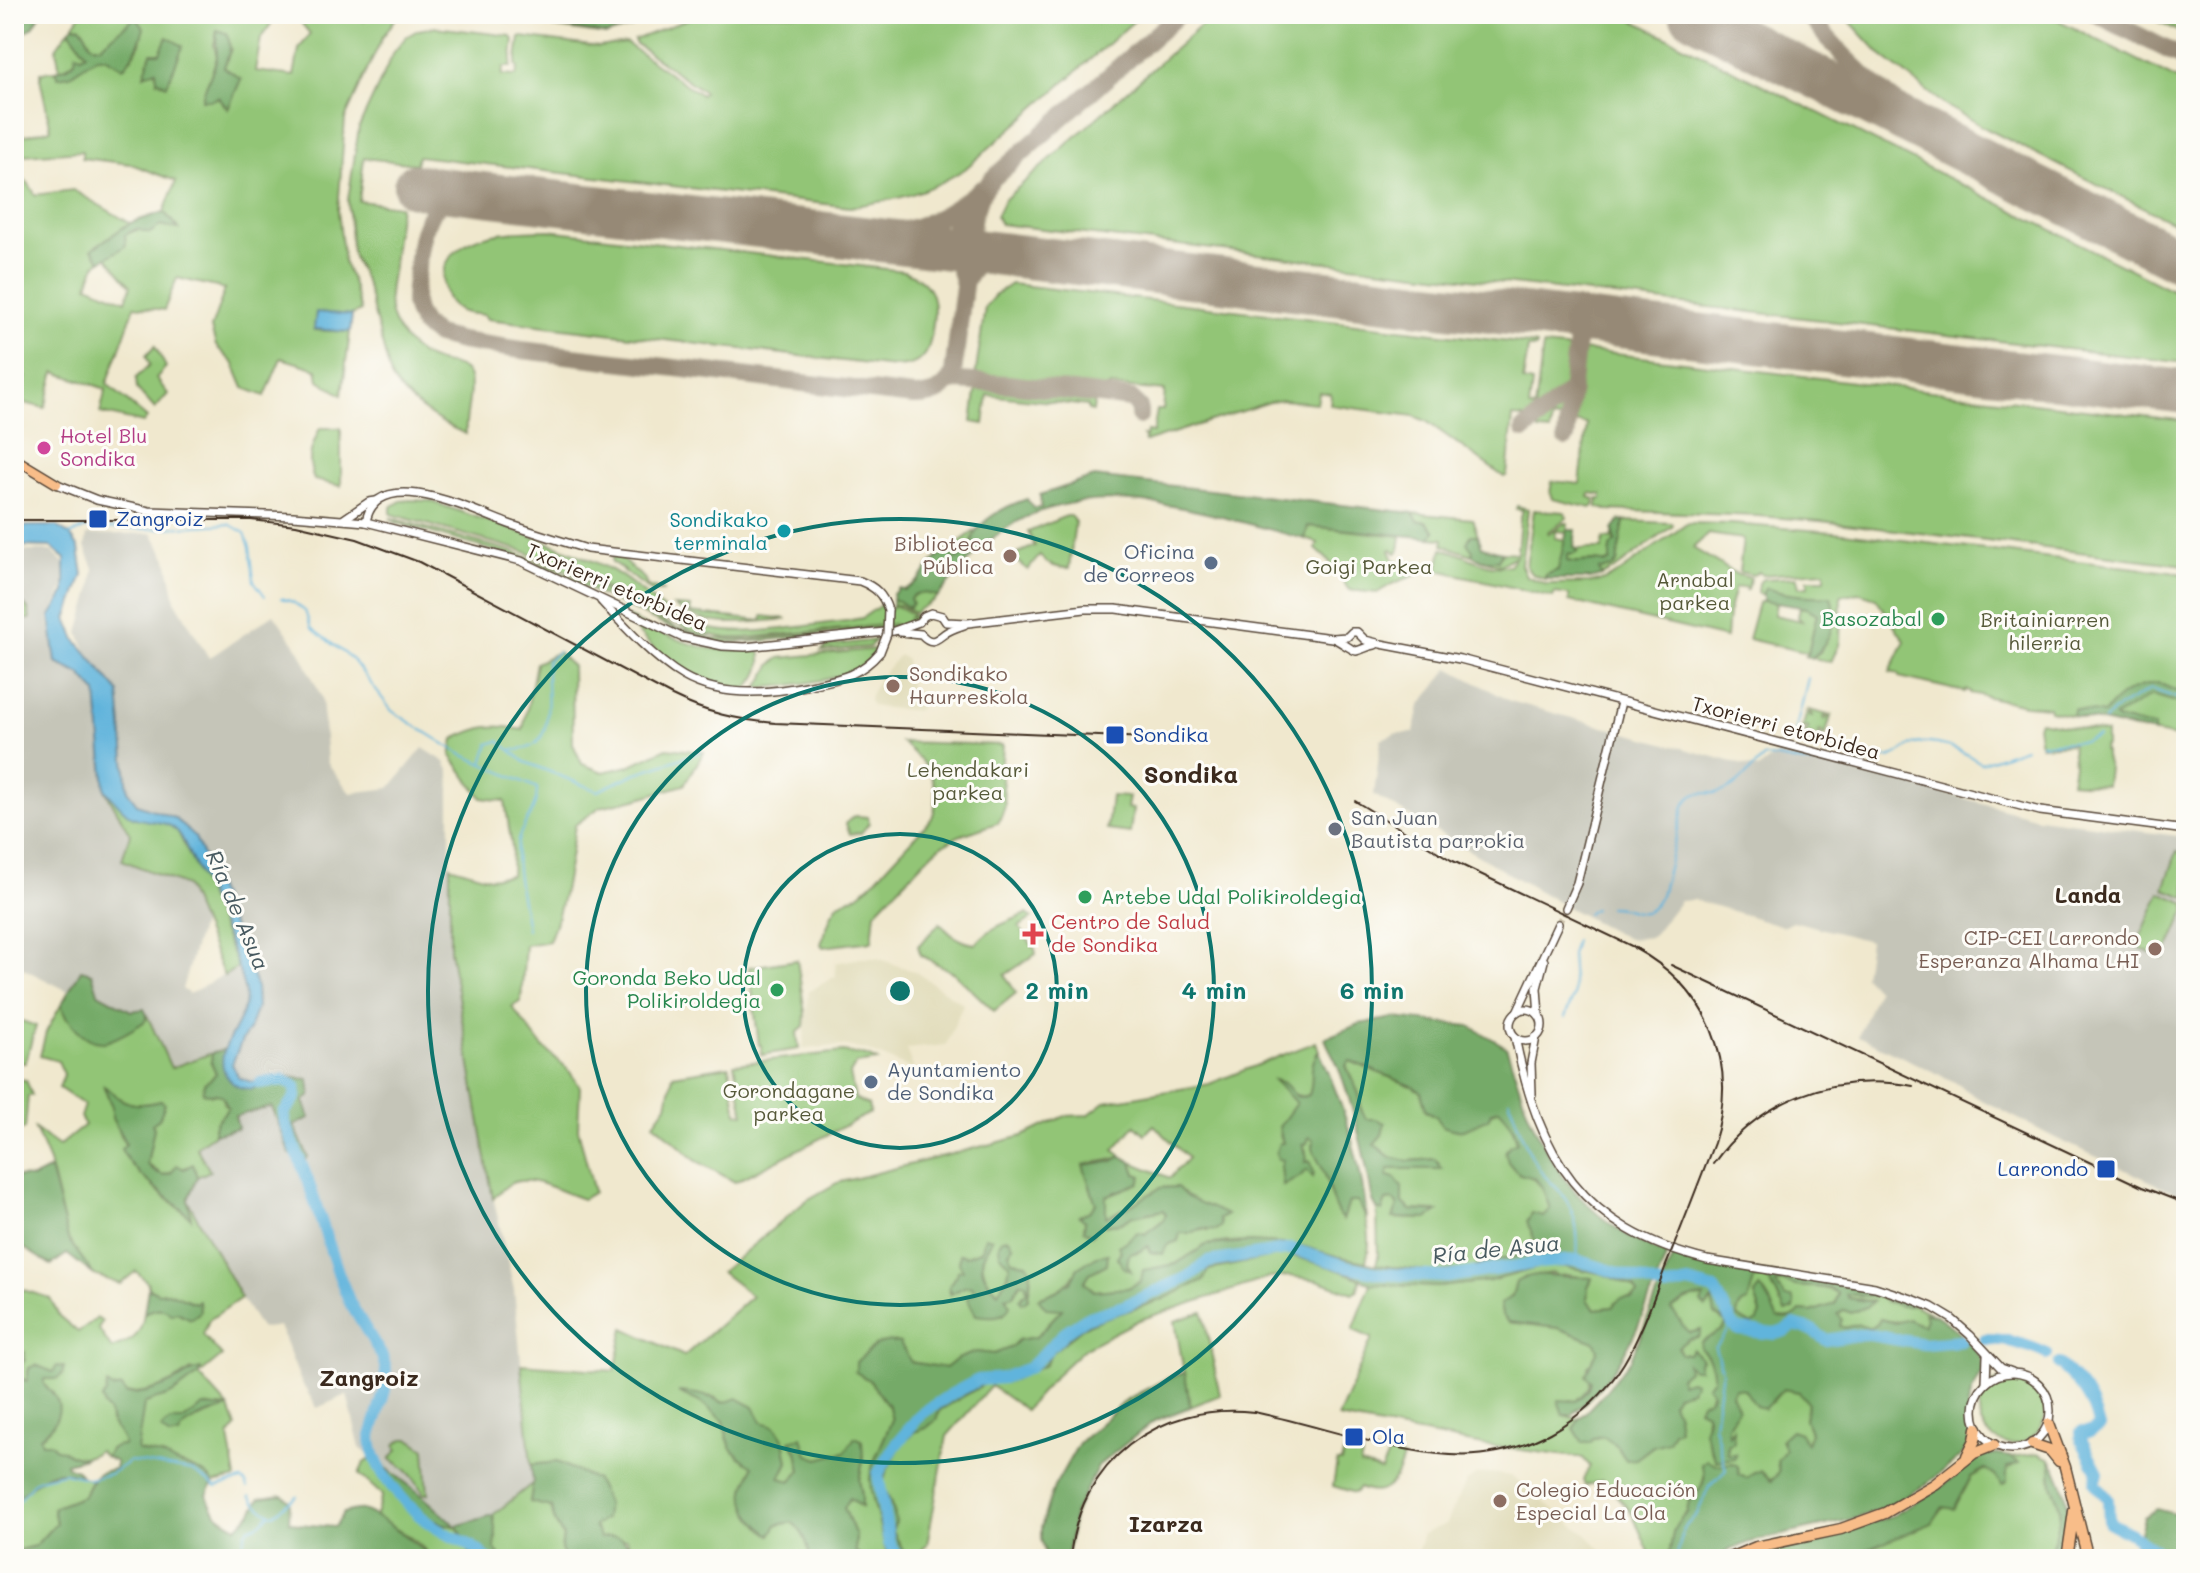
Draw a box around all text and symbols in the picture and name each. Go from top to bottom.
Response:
place label: Hotel Blu Sondika [60,422,147,471]
marker: Hotel Blu Sondika [35,439,53,457]
place label: Zangroiz [116,505,204,531]
place label: Sondikako terminala [669,506,768,555]
marker: Zangroiz [87,508,109,530]
marker: Sondikako terminala [775,522,793,540]
place label: Biblioteca Pública [894,530,994,579]
street label: Txorierri etorbidea [523,536,712,636]
place label: Oficina de Correos [1083,538,1195,587]
marker: Biblioteca Pública [1001,547,1019,565]
park label: Goigi Parkea [1305,553,1433,579]
marker: Oficina de Correos [1202,554,1220,572]
park label: Arnabal parkea [1656,566,1734,615]
place label: Basozabal [1822,605,1922,631]
park label: Britainiarren hilerria [1980,606,2110,655]
marker: Basozabal [1929,610,1947,628]
place label: Sondikako Haurreskola [909,660,1029,709]
marker: Sondikako Haurreskola [884,677,902,695]
street label: Txorierri etorbidea [1689,689,1883,765]
place label: Sondika [1133,721,1209,747]
marker: Sondika [1104,724,1126,746]
park label: Lehendakari parkea [907,756,1029,805]
district label: Sondika [1144,758,1238,789]
place label: San Juan Bautista parrokia [1351,804,1525,853]
marker: San Juan Bautista parrokia [1326,820,1344,838]
water label: Ría de Asua [200,845,277,974]
district label: Landa [2055,880,2121,909]
place label: Artebe Udal Polikiroldegia [1101,883,1362,909]
marker: Artebe Udal Polikiroldegia [1076,888,1094,906]
place label: Centro de Salud de Sondika [1051,908,1210,957]
marker: Centro de Salud de Sondika [1022,923,1044,945]
place label: CIP-CEI Larrondo Esperanza Alhama LHI [1919,924,2139,973]
marker: CIP-CEI Larrondo Esperanza Alhama LHI [2146,940,2164,958]
place label: Goronda Beko Udal Polikiroldegia [573,964,761,1013]
text: 2 min [1026,974,1089,1005]
text: 4 min [1182,974,1246,1005]
text: 6 min [1340,974,1404,1005]
centre of rings [886,977,914,1005]
marker: Goronda Beko Udal Polikiroldegia [768,981,786,999]
place label: Ayuntamiento de Sondika [887,1056,1021,1105]
marker: Ayuntamiento de Sondika [862,1073,880,1091]
park label: Gorondagane parkea [723,1077,855,1126]
place label: Larrondo [1997,1155,2088,1181]
marker: Larrondo [2095,1158,2117,1180]
water label: Ría de Asua [1431,1227,1561,1270]
district label: Zangroiz [319,1363,419,1392]
place label: Ola [1372,1423,1405,1449]
marker: Ola [1343,1426,1365,1448]
place label: Colegio Educación Especial La Ola [1516,1476,1696,1525]
marker: Colegio Educación Especial La Ola [1491,1492,1509,1510]
district label: Izarza [1129,1509,1203,1538]

